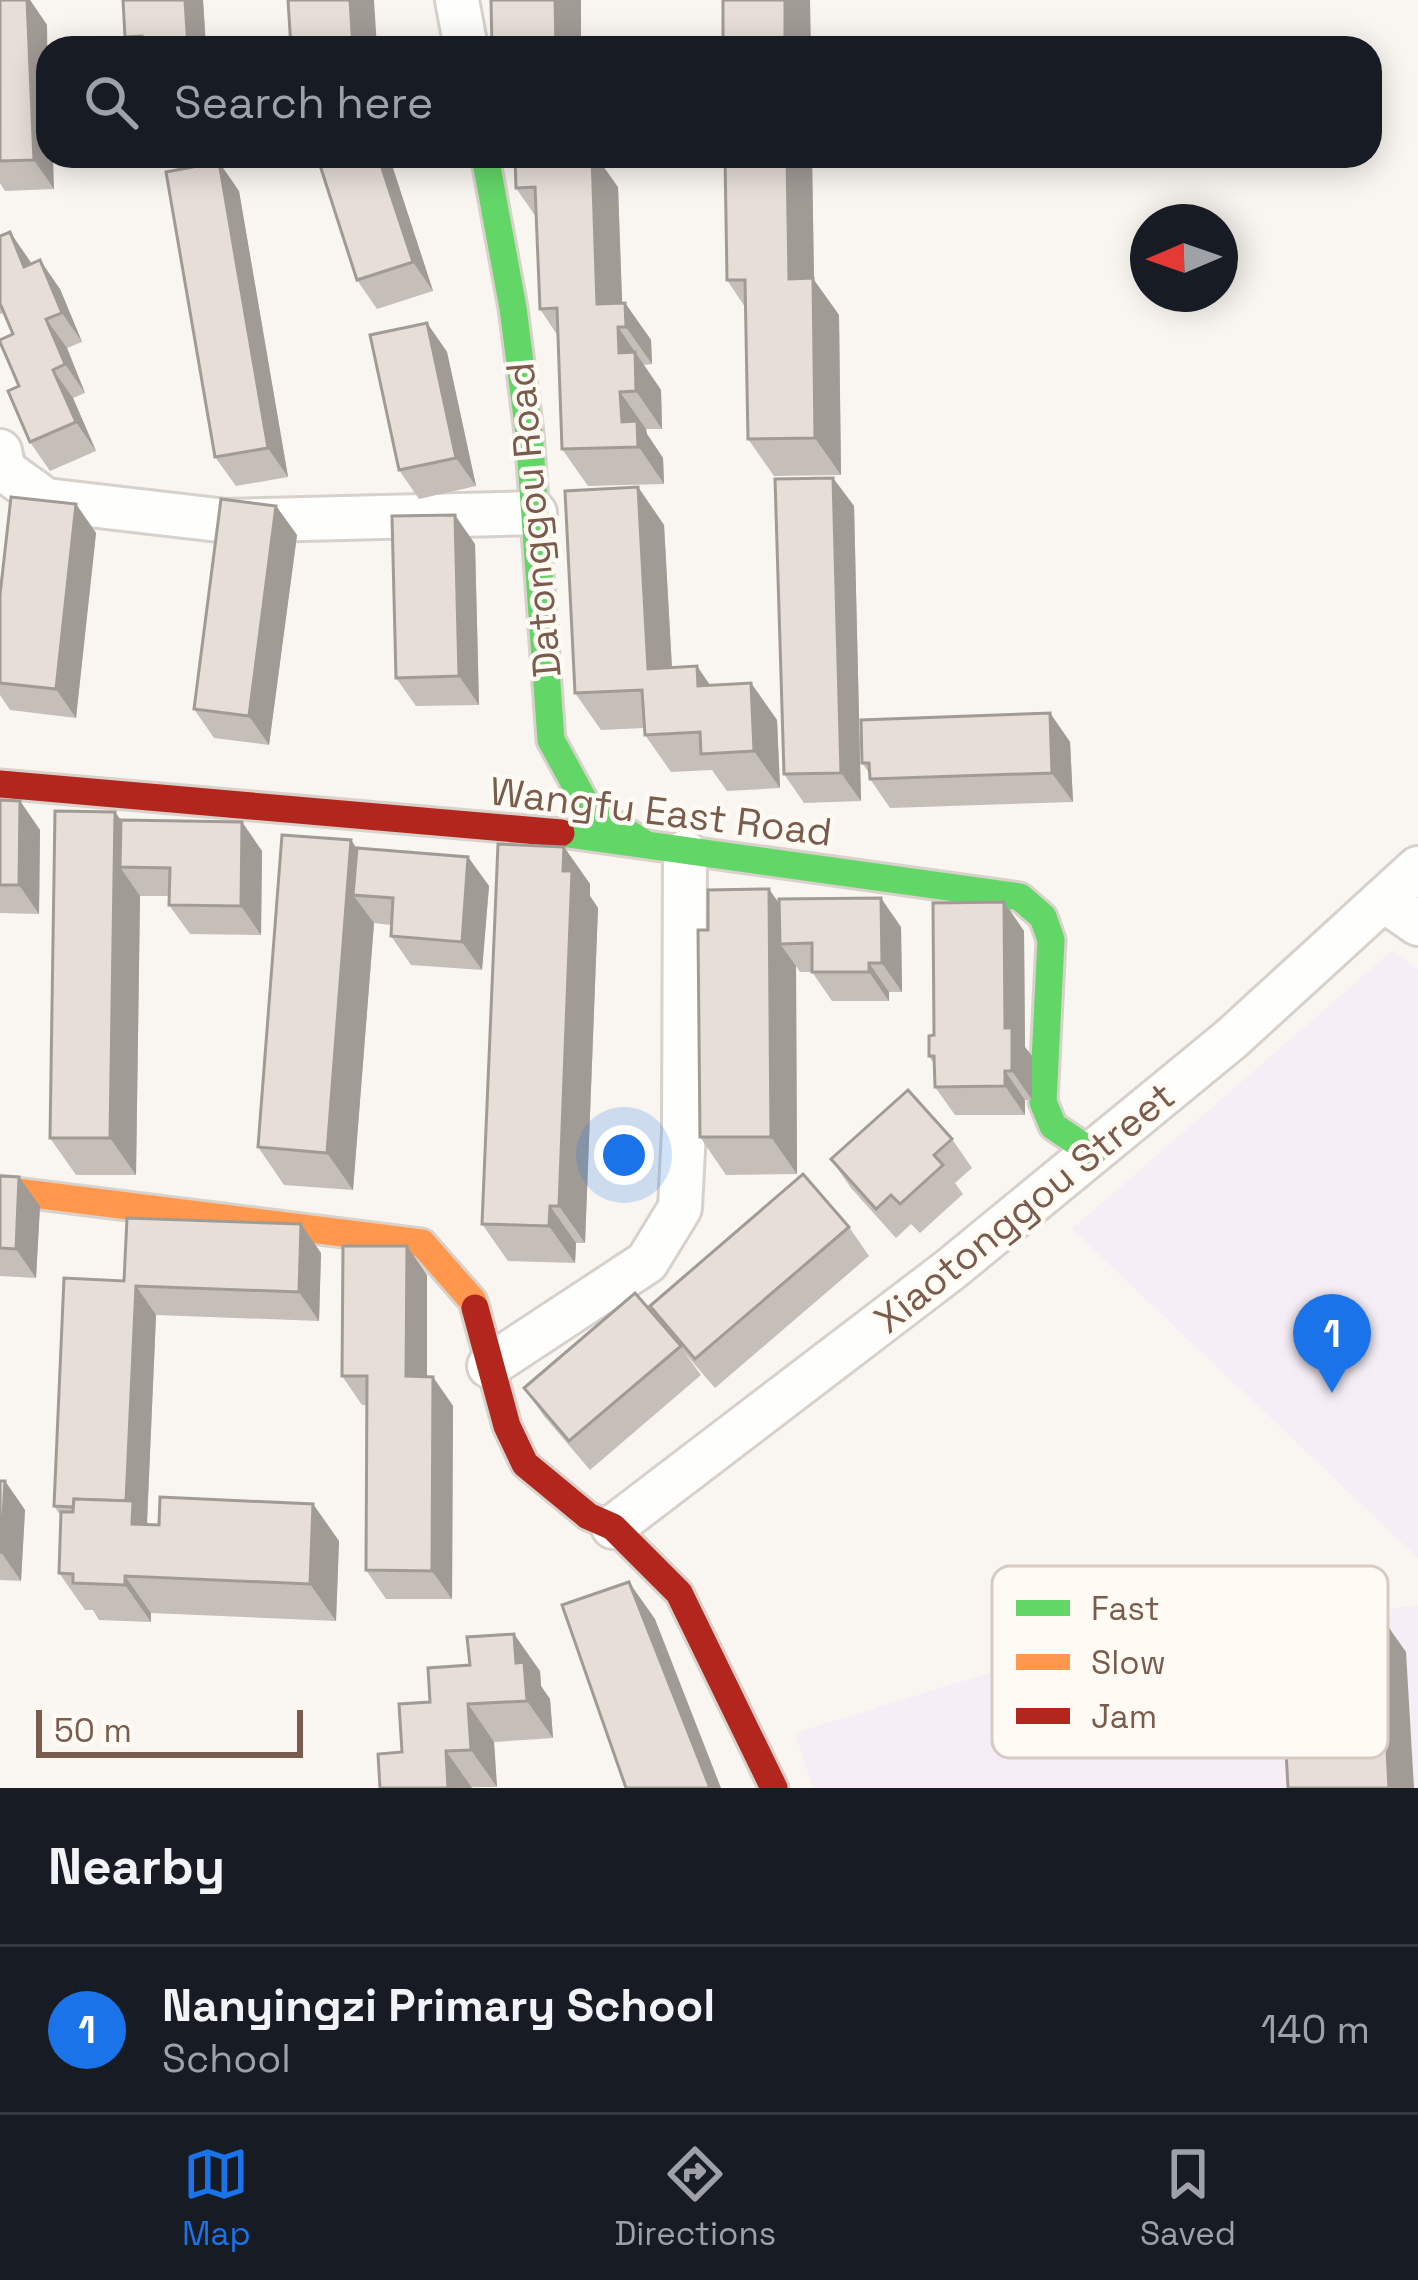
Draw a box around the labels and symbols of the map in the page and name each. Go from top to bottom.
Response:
north arrow [1130,204,1238,312]
street label: Datonggou Road [495,360,572,680]
street label: Wangfu East Road [487,766,835,857]
street label: Xiaotonggou Street [864,1071,1184,1344]
your location [594,1125,654,1185]
pin: 1 [1293,1294,1371,1393]
legend [992,1566,1388,1758]
text: Fast [1091,1588,1160,1630]
text: Slow [1091,1642,1166,1684]
text: Jam [1091,1696,1157,1738]
scale bar [36,1704,303,1757]

